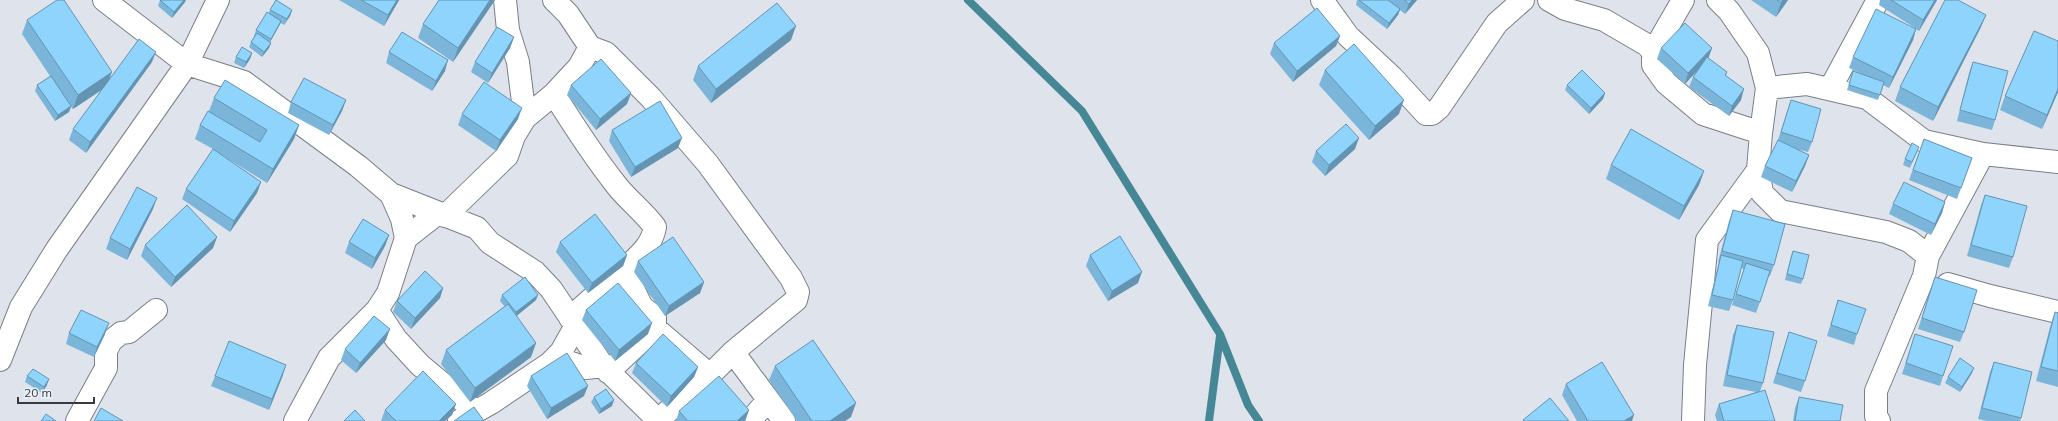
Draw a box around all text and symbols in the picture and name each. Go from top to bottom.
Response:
scale bar [18,379,94,405]
text: 20 m [24,385,52,400]

